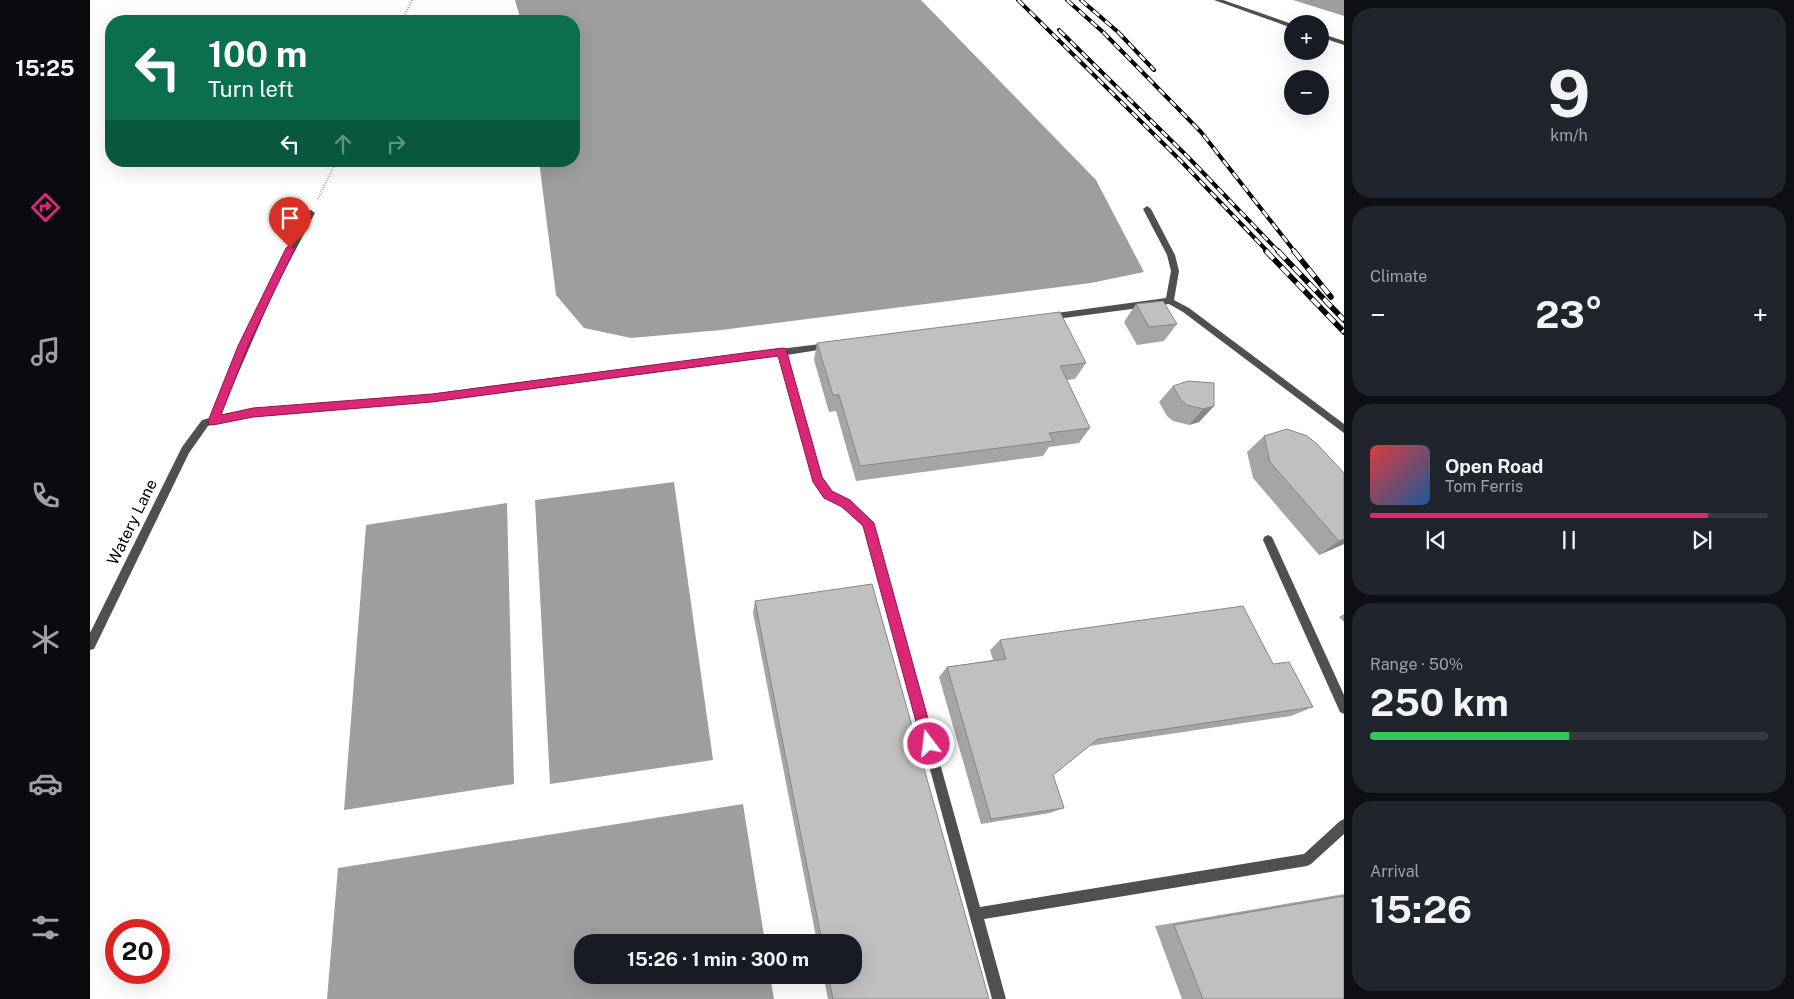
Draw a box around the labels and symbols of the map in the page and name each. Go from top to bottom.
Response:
pin [269,197,311,248]
street label: Watery Lane [103,476,161,568]
position arrow [902,717,954,769]
speed limit sign: 20 [105,919,170,984]

